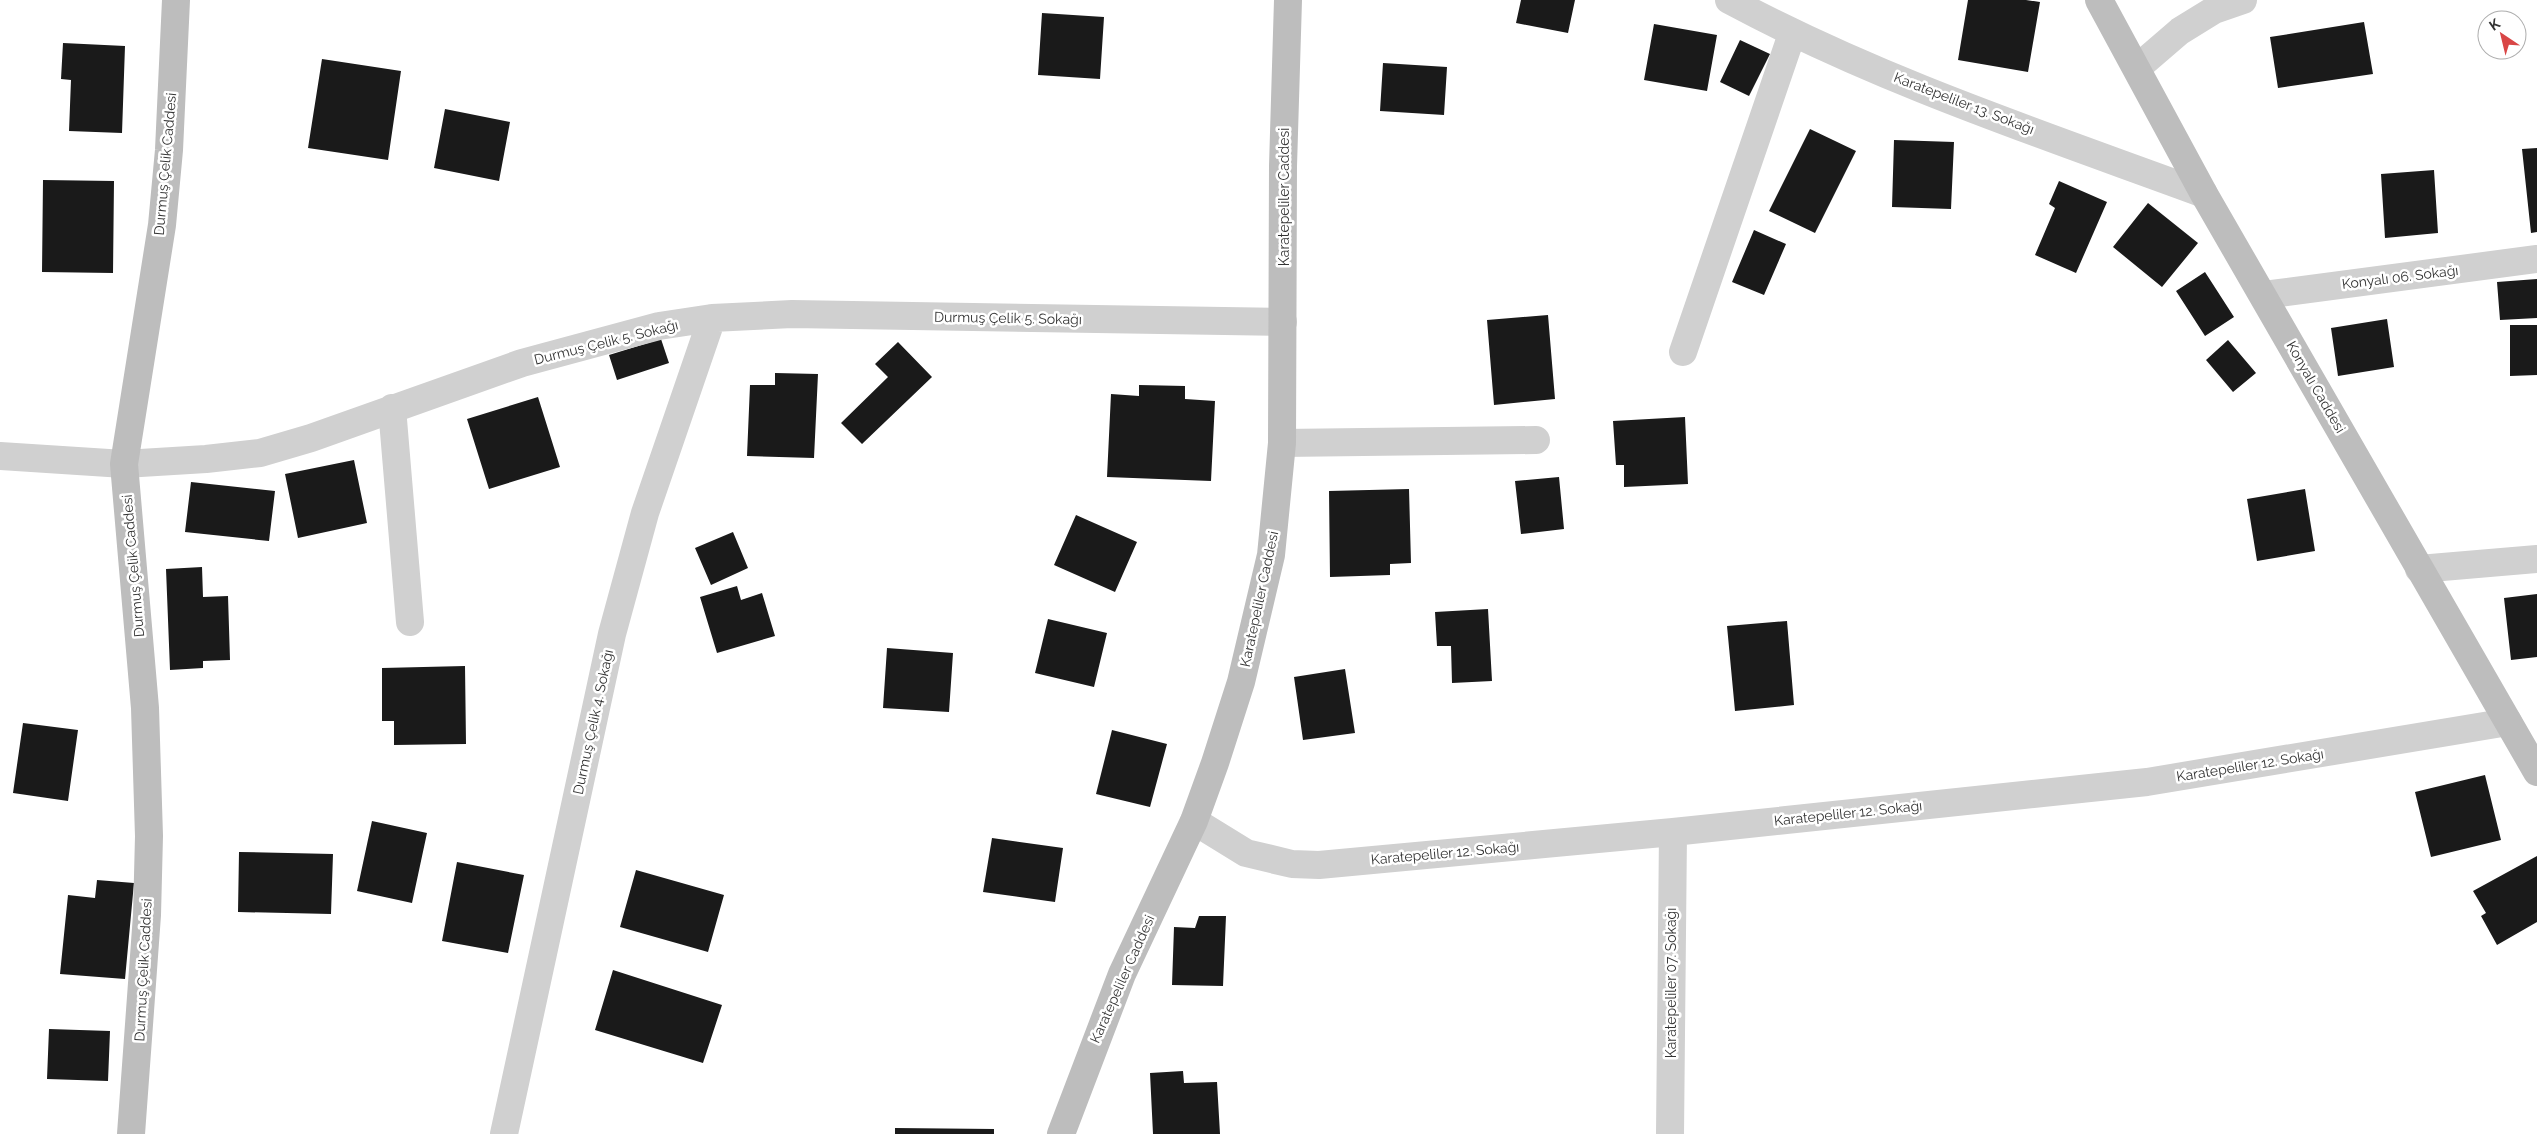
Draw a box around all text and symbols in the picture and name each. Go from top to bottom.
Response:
north arrow [2477,10,2527,60]
text: K [2486,15,2503,34]
street label: Karatepeliler 13. Sokağı [1892,69,2036,137]
street label: Durmuş Çelik Caddesi [151,92,179,236]
street label: Karatepeliler Caddesi [1276,128,1292,266]
street label: Konyalı 06. Sokağı [2341,262,2459,292]
street label: Durmuş Çelik 5. Sokağı [934,309,1082,327]
street label: Durmuş Çelik 5. Sokağı [532,316,680,368]
street label: Konyalı Caddesi [2283,338,2349,436]
street label: Durmuş Çelik Caddesi [119,494,147,638]
street label: Karatepeliler Caddesi [1237,530,1281,668]
street label: Durmuş Çelik 4. Sokağı [570,648,616,796]
street label: Karatepeliler 12. Sokağı [2175,745,2325,785]
street label: Karatepeliler 12. Sokağı [1773,797,1923,829]
street label: Karatepeliler 12. Sokağı [1370,839,1520,867]
street label: Durmuş Çelik Caddesi [131,898,155,1042]
street label: Karatepeliler 07. Sokağı [1663,908,1679,1058]
street label: Karatepeliler Caddesi [1087,912,1157,1046]

